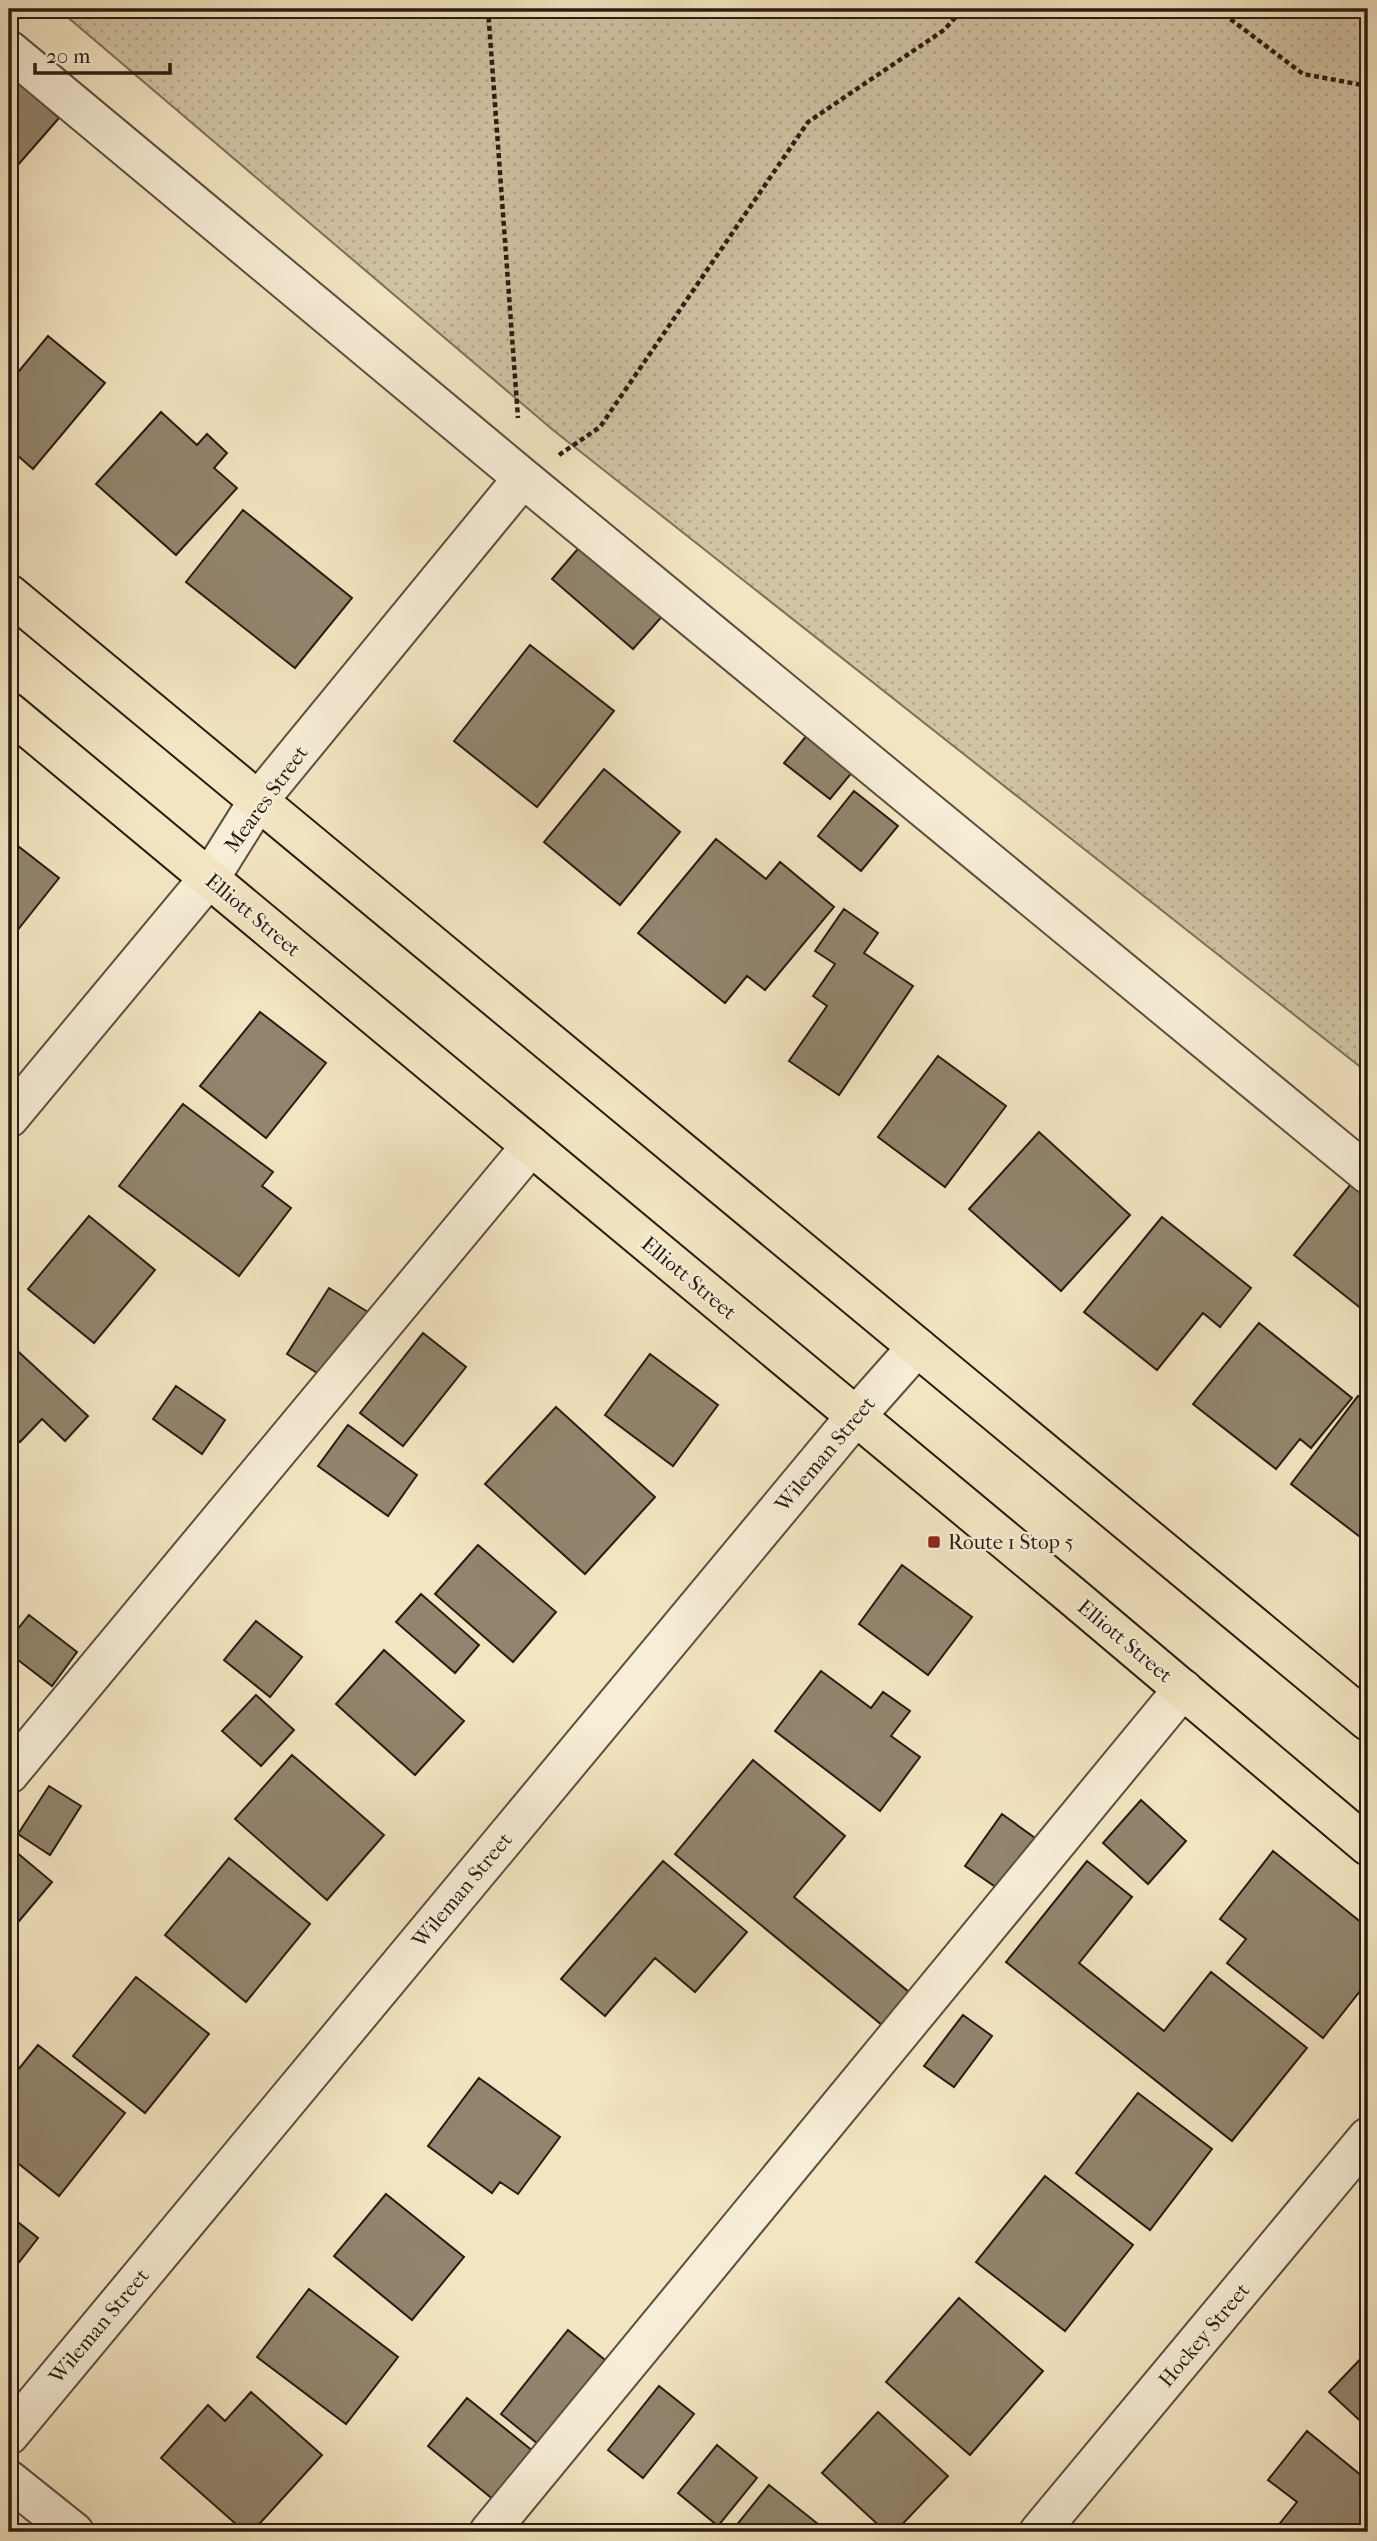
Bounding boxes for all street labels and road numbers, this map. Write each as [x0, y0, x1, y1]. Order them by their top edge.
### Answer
street label: Meares Street [219, 741, 313, 857]
street label: Elliott Street [201, 869, 306, 962]
street label: Elliott Street [637, 1232, 742, 1325]
street label: Wileman Street [770, 1392, 880, 1517]
street label: Elliott Street [1073, 1595, 1178, 1688]
street label: Wileman Street [407, 1828, 517, 1953]
street label: Wileman Street [44, 2264, 154, 2389]
street label: Hockey Street [1154, 2278, 1255, 2392]

